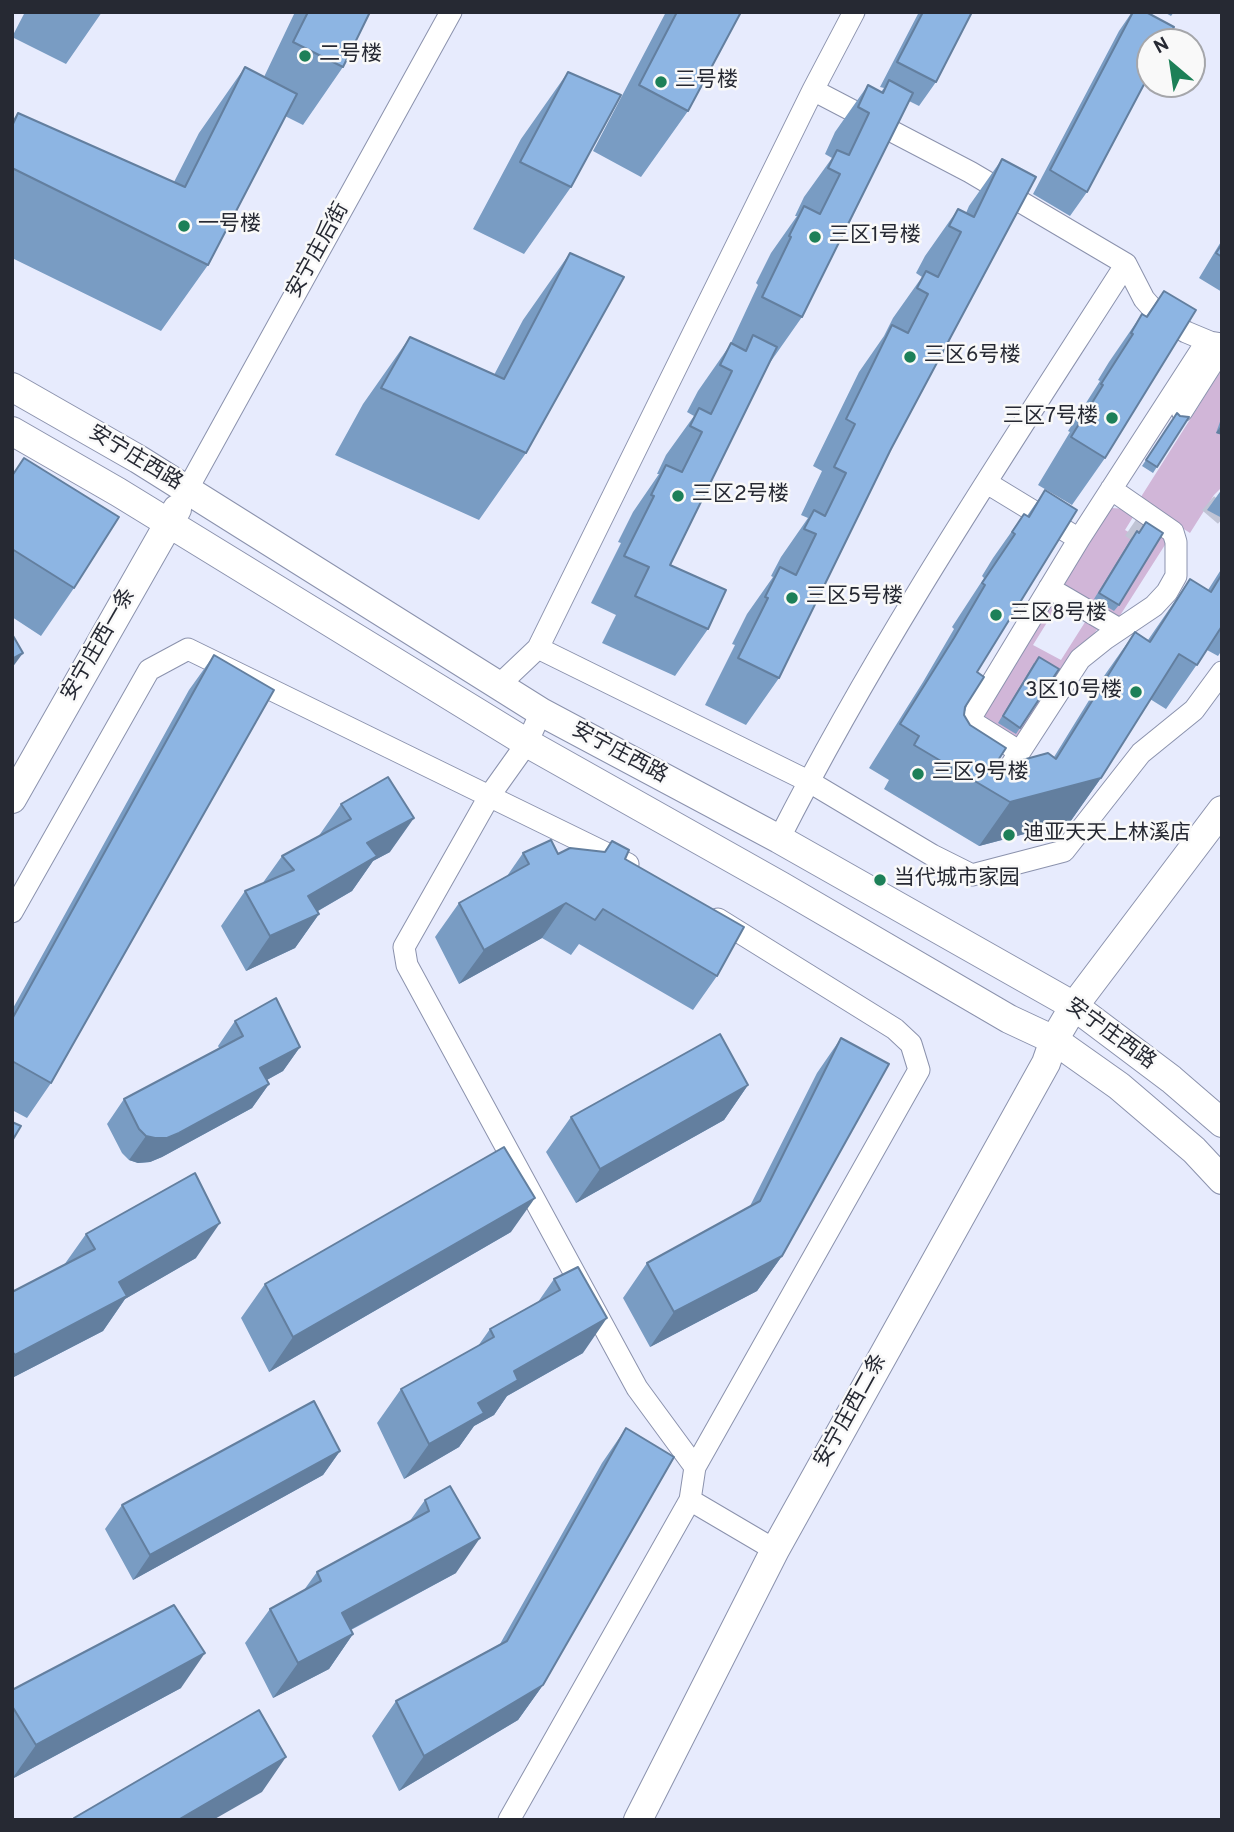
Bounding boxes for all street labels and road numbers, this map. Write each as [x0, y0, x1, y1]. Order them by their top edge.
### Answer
street label: 安宁庄后街 [283, 199, 355, 303]
street label: 安宁庄西路 [84, 421, 186, 497]
street label: 安宁庄西一条 [58, 584, 142, 706]
street label: 安宁庄西路 [567, 718, 671, 790]
street label: 安宁庄西路 [1060, 994, 1160, 1076]
street label: 安宁庄西二条 [810, 1350, 894, 1472]

